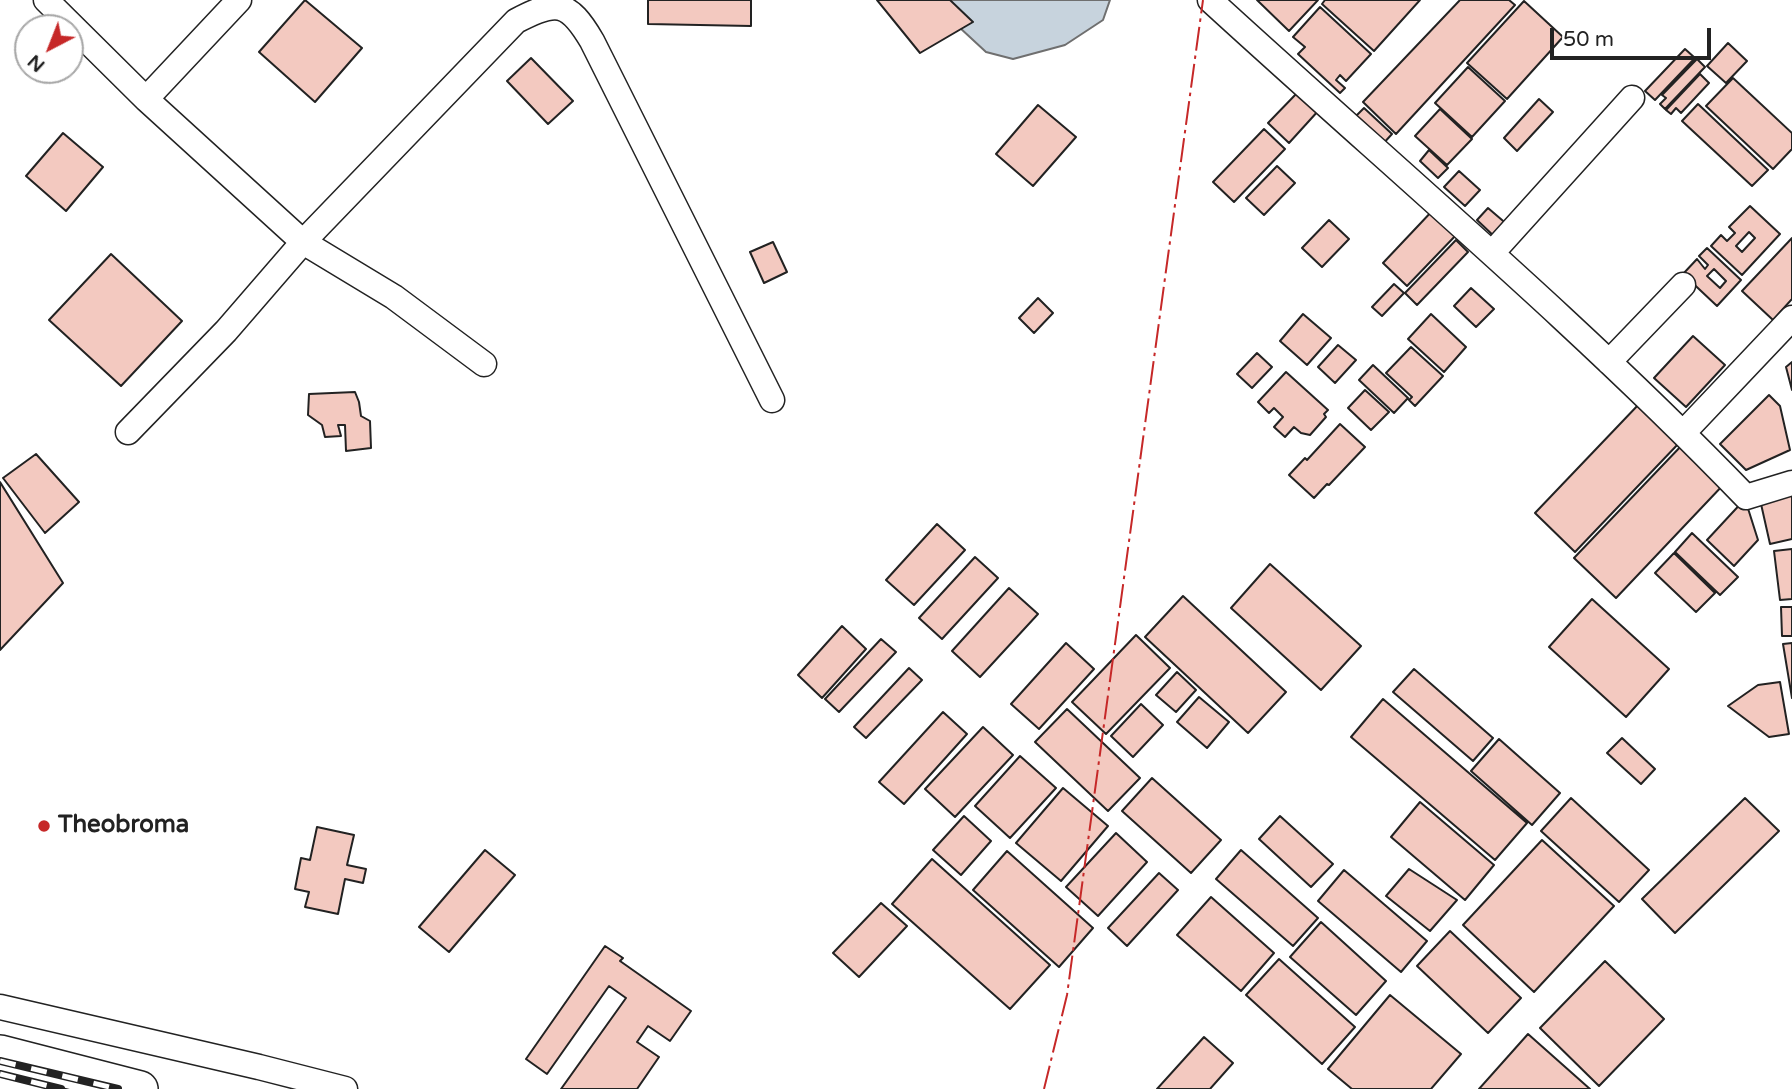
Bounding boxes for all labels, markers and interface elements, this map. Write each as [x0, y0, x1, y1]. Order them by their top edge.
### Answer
north arrow [14, 14, 84, 84]
scale bar [1554, 14, 1715, 58]
text: 50 m [1563, 27, 1614, 52]
text: N [23, 50, 49, 76]
place label: Theobroma [58, 812, 189, 840]
marker: Theobroma [36, 818, 52, 834]

